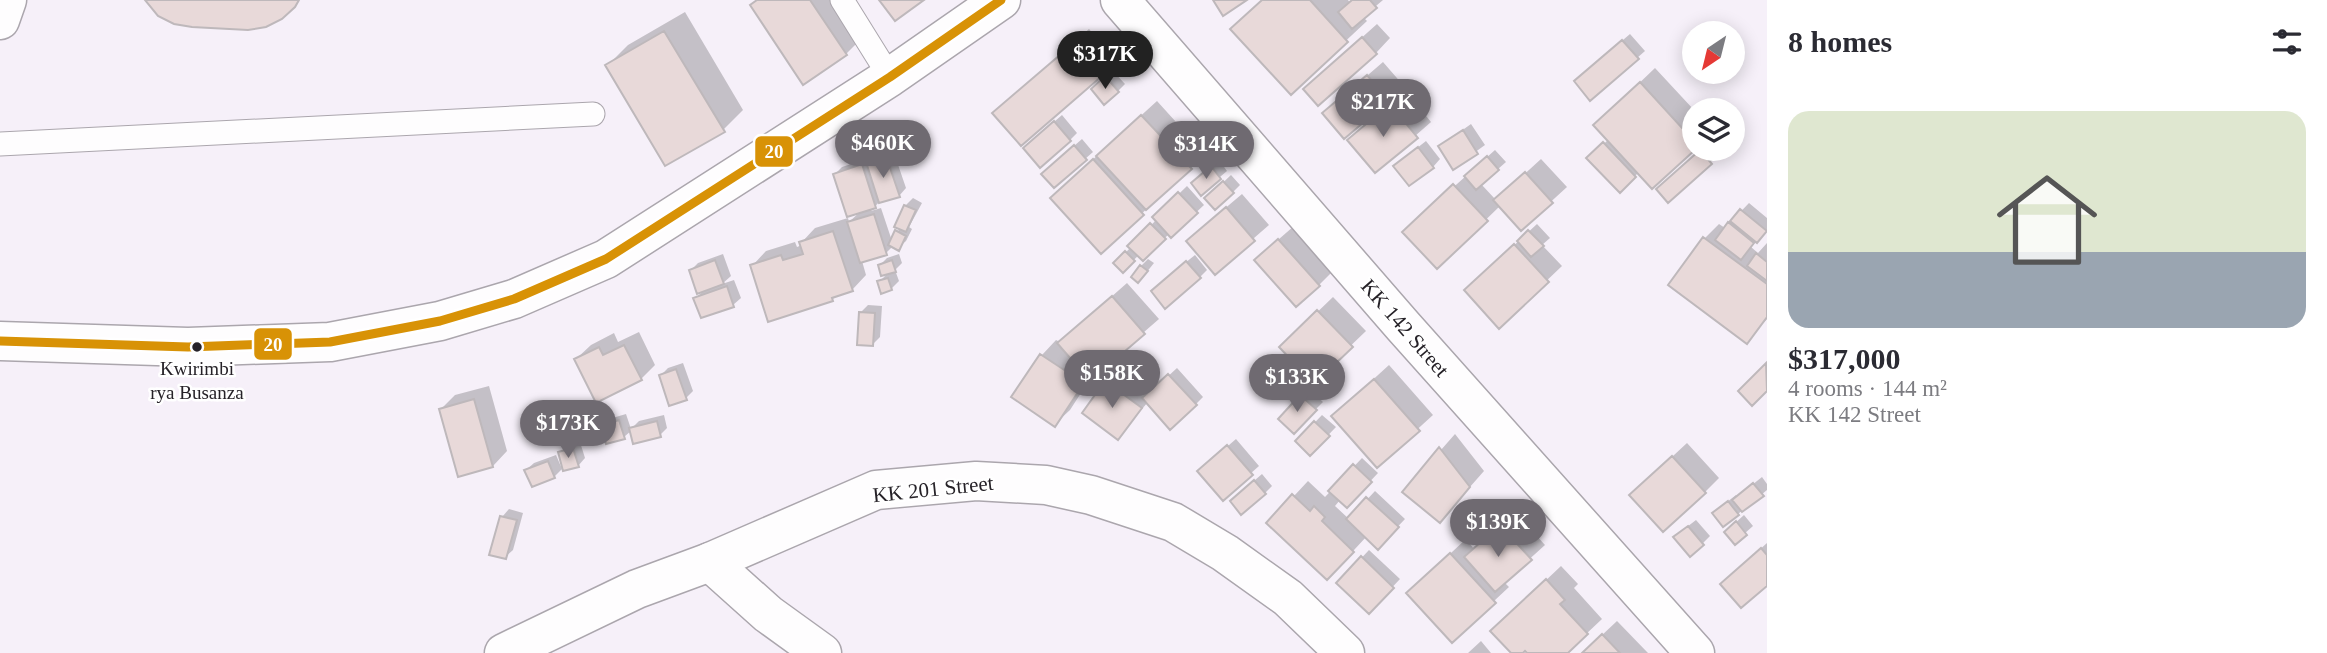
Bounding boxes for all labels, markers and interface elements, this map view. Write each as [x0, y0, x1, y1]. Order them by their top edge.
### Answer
north arrow [1682, 21, 1745, 84]
map controls [1682, 21, 1745, 161]
icon: filters [2268, 23, 2306, 61]
text: 8 homes [1788, 25, 1892, 58]
pin: $317K [1056, 32, 1154, 91]
text: $317K [1073, 41, 1137, 66]
pin: $217K [1334, 80, 1432, 139]
text: $217K [1351, 89, 1415, 114]
button: layers [1682, 98, 1745, 161]
pin: $460K [834, 120, 932, 180]
pin: $314K [1157, 122, 1255, 181]
text: $460K [851, 130, 915, 155]
text: $314K [1174, 131, 1238, 156]
line badge: 20 [754, 135, 794, 168]
text: 20 [765, 141, 784, 162]
icon: home [1984, 157, 2110, 283]
street label: KK 142 Street [1356, 274, 1454, 382]
line badge: 20 [253, 327, 293, 361]
text: 20 [264, 334, 283, 355]
marker: Kwirimbi rya Busanza [190, 340, 204, 354]
text: $317,000 [1788, 342, 1901, 375]
pin: $158K [1063, 350, 1161, 410]
pin: $133K [1248, 354, 1346, 414]
place label: Kwirimbi rya Busanza [150, 358, 244, 403]
text: $158K [1080, 360, 1144, 385]
text: $133K [1265, 364, 1329, 389]
text: 4 rooms · 144 m² [1788, 376, 1947, 401]
pin: $173K [519, 400, 617, 460]
text: KK 142 Street [1788, 402, 1921, 427]
text: $173K [536, 410, 600, 435]
street label: KK 201 Street [871, 471, 995, 507]
pin: $139K [1449, 500, 1547, 559]
text: $139K [1466, 509, 1530, 534]

